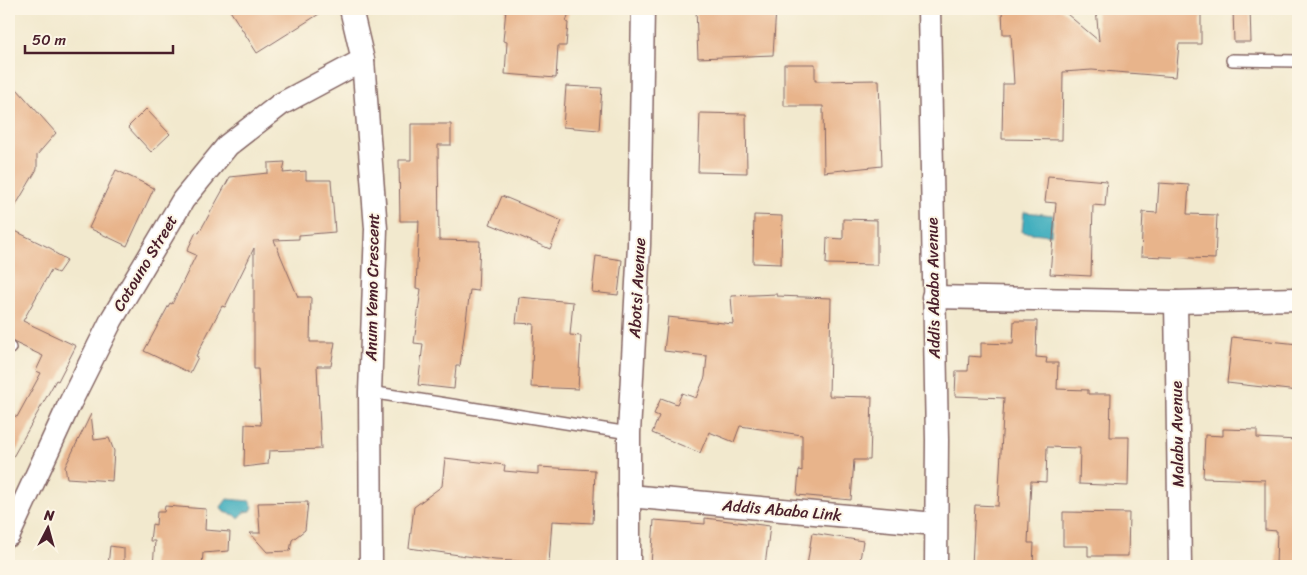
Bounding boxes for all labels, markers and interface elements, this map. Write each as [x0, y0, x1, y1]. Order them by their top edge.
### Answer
scale bar [25, 22, 172, 54]
text: 50 m [32, 27, 67, 53]
street label: Cotouno Street [105, 209, 185, 317]
street label: Anum Yemo Crescent [356, 213, 388, 362]
street label: Addis Ababa Avenue [917, 217, 949, 360]
street label: Abotsi Avenue [620, 237, 654, 340]
street label: Malabu Avenue [1162, 380, 1192, 487]
street label: Addis Ababa Link [720, 490, 843, 530]
north arrow [22, 502, 72, 552]
text: N [42, 503, 56, 529]

